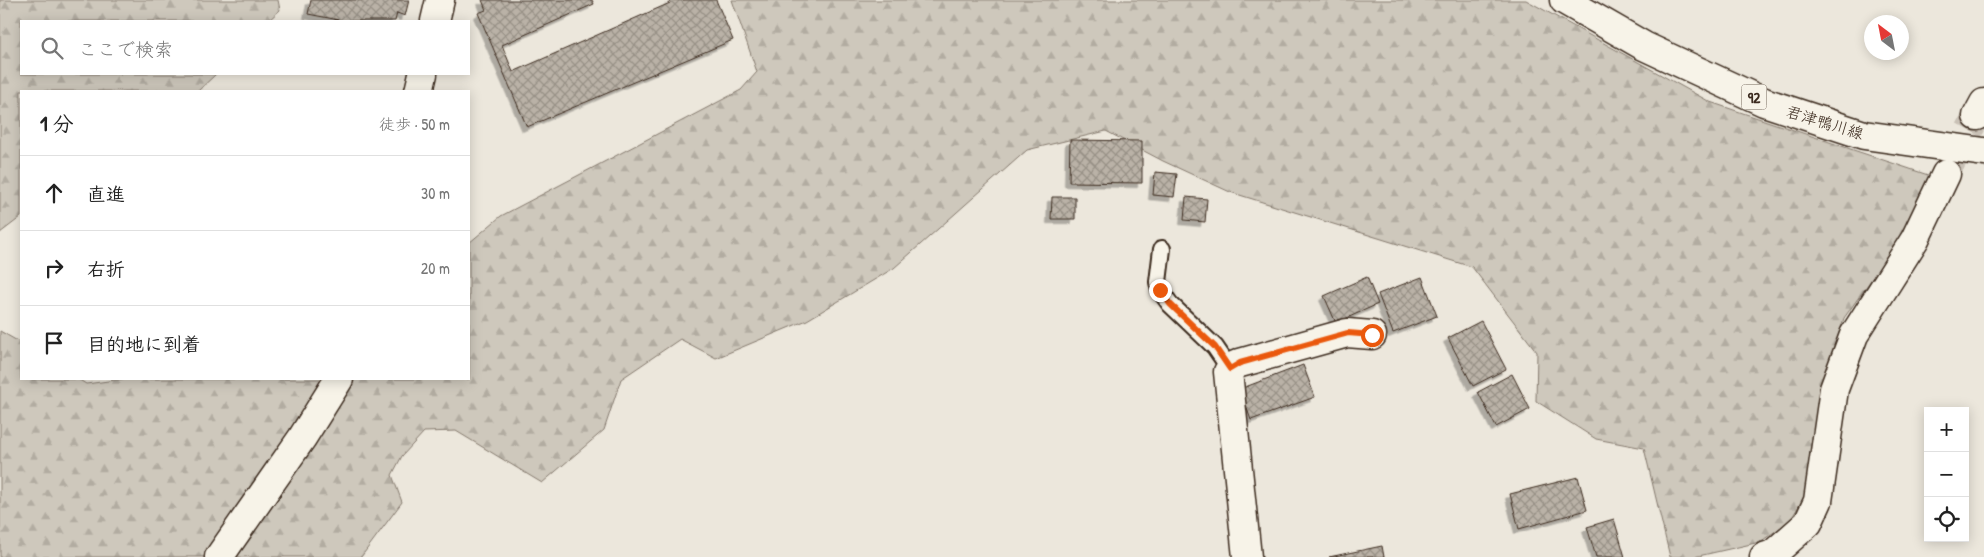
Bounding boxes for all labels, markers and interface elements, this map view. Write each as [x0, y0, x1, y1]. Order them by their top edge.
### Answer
north arrow [1864, 15, 1909, 60]
search box [20, 20, 470, 75]
icon: search [38, 34, 66, 62]
text: ここで検索 [78, 36, 173, 62]
road number: 92 [1742, 84, 1766, 110]
street label: 君津鴨川線 [1784, 100, 1866, 144]
text: 1 分 [40, 109, 73, 138]
text: 徒歩 · 50 m [379, 113, 450, 135]
icon: ahead [40, 179, 68, 207]
text: 直進 [87, 181, 125, 207]
text: 30 m [421, 182, 450, 204]
icon: right [40, 254, 68, 282]
text: 右折 [87, 256, 125, 282]
text: 20 m [421, 257, 450, 279]
route end [1149, 279, 1172, 302]
route start [1361, 324, 1384, 347]
icon: arrive [40, 329, 68, 357]
text: 目的地に到着 [87, 331, 201, 357]
map controls [1924, 407, 1969, 542]
button: + [1924, 407, 1969, 452]
button: − [1924, 452, 1969, 497]
button: locate [1924, 497, 1969, 542]

